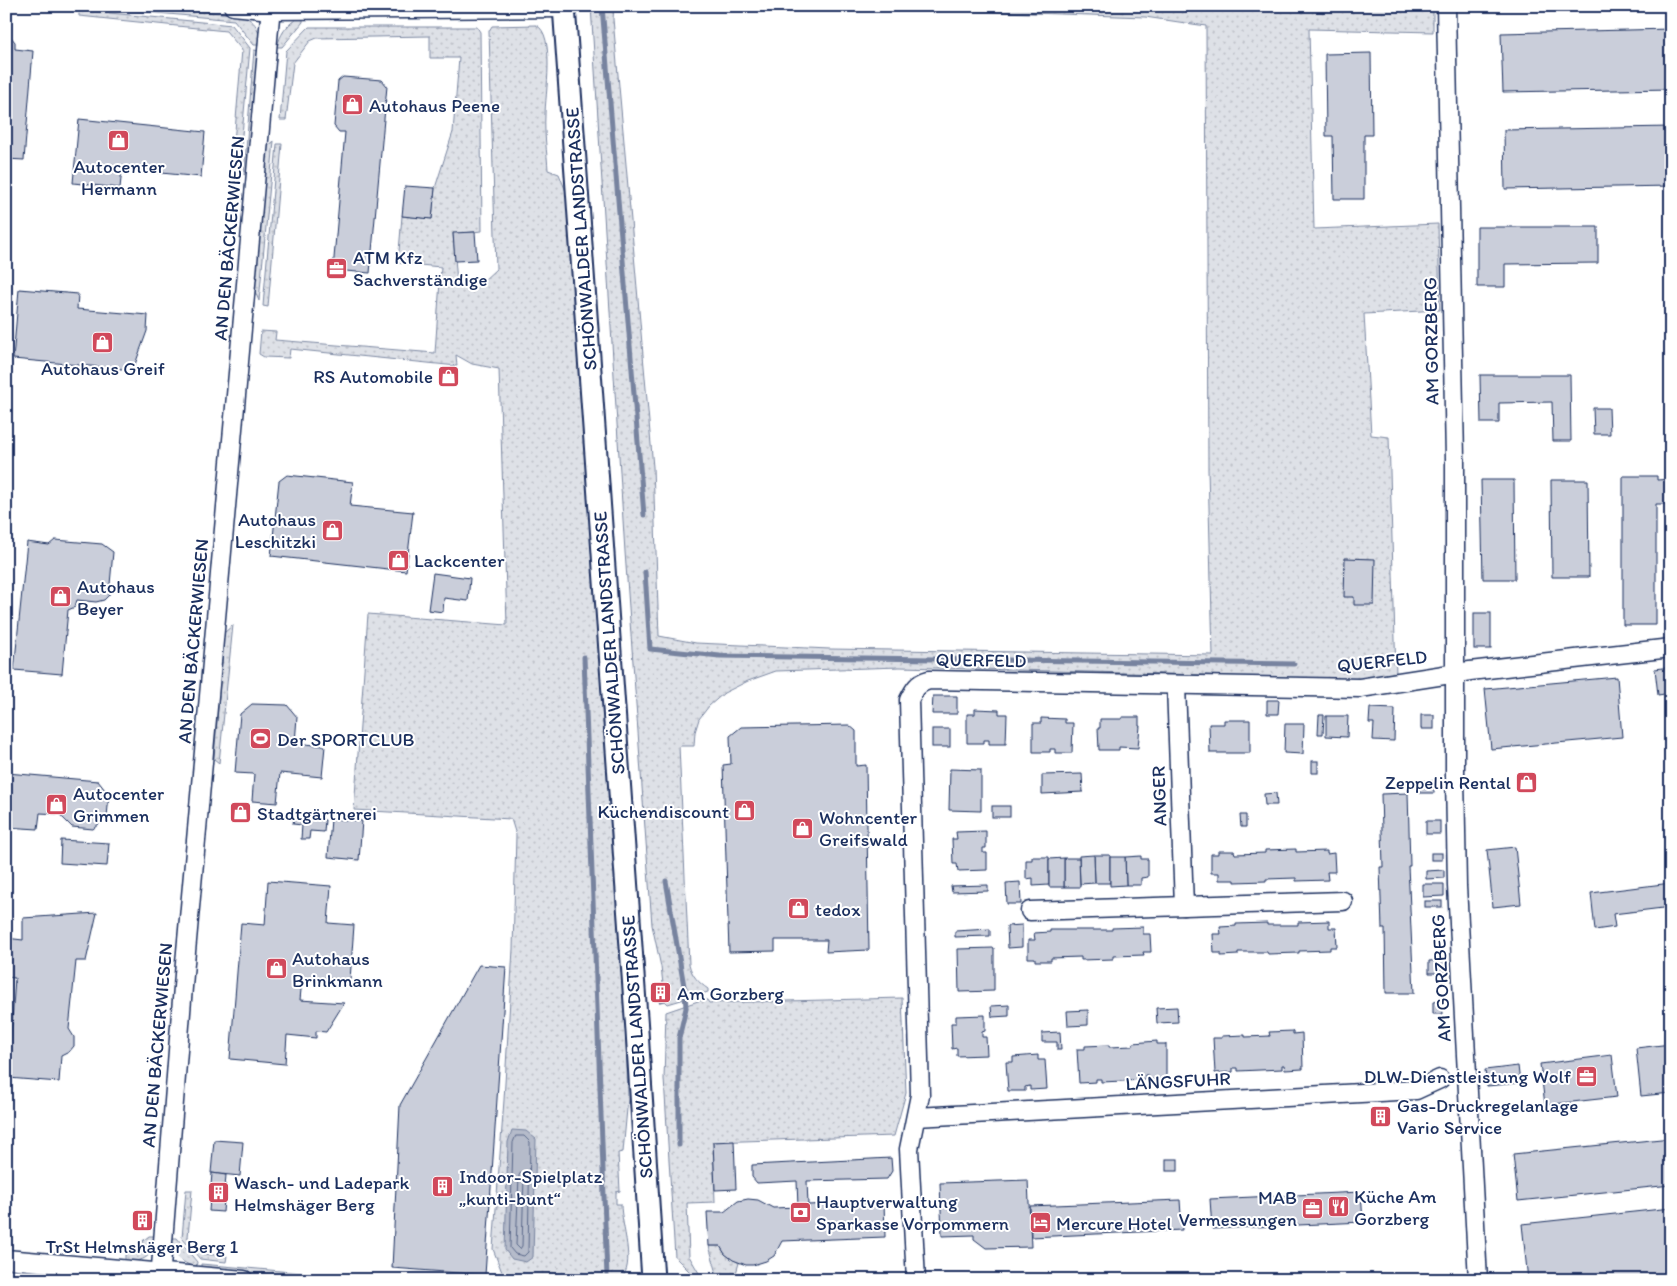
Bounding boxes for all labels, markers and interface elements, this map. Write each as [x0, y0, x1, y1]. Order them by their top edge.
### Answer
shop icon: Autohaus Peene [341, 93, 365, 117]
place label: Autohaus Peene [369, 94, 500, 117]
street label: SCHÖNWALDER LANDSTRASSE [560, 106, 602, 371]
shop icon: Autocenter Hermann [107, 128, 131, 152]
street label: AN DEN BÄCKERWIESEN [209, 135, 249, 341]
place label: Autocenter Hermann [73, 155, 165, 200]
place label: ATM Kfz Sachverständige [353, 246, 488, 291]
office icon: ATM Kfz Sachverständige [325, 256, 349, 280]
street label: AM GORZBERG [1418, 277, 1444, 405]
shop icon: Autohaus Greif [91, 330, 115, 354]
place label: Autohaus Greif [41, 357, 165, 380]
shop icon: RS Automobile [437, 364, 461, 388]
place label: RS Automobile [313, 365, 433, 388]
place label: Autohaus Leschitzki [235, 508, 316, 553]
street label: SCHÖNWALDER LANDSTRASSE [588, 510, 630, 775]
shop icon: Autohaus Leschitzki [320, 518, 344, 542]
street label: AN DEN BÄCKERWIESEN [173, 538, 213, 744]
shop icon: Lackcenter [386, 548, 410, 572]
place label: Lackcenter [414, 549, 505, 572]
place label: Autohaus Beyer [77, 575, 155, 620]
shop icon: Autohaus Beyer [49, 585, 73, 609]
street label: QUERFELD [1336, 645, 1428, 677]
street label: QUERFELD [936, 648, 1026, 672]
sports icon: Der SPORTCLUB [249, 727, 273, 751]
place label: Der SPORTCLUB [277, 728, 415, 751]
street label: ANGER [1146, 765, 1172, 827]
shop icon: Zeppelin Rental [1515, 770, 1539, 794]
place label: Zeppelin Rental [1385, 771, 1512, 794]
place label: Autocenter Grimmen [73, 782, 165, 827]
shop icon: Autocenter Grimmen [45, 792, 69, 816]
shop icon: Küchendiscount [733, 799, 757, 823]
place label: Küchendiscount [597, 800, 729, 823]
shop icon: Stadtgärtnerei [229, 801, 253, 825]
place label: Stadtgärtnerei [257, 802, 377, 825]
place label: Wohncenter Greifswald [819, 806, 918, 851]
shop icon: Wohncenter Greifswald [791, 816, 815, 840]
shop icon: tedox [787, 897, 811, 921]
place label: tedox [815, 898, 861, 921]
street label: AM GORZBERG [1426, 913, 1456, 1043]
street label: SCHÖNWALDER LANDSTRASSE [616, 914, 658, 1179]
street label: AN DEN BÄCKERWIESEN [137, 942, 177, 1148]
place label: Autohaus Brinkmann [292, 947, 383, 992]
shop icon: Autohaus Brinkmann [264, 957, 288, 981]
building icon: Am Gorzberg [649, 981, 673, 1005]
place label: Am Gorzberg [677, 982, 784, 1005]
office icon: DLW-Dienstleistung Wolf [1575, 1064, 1599, 1088]
place label: DLW-Dienstleistung Wolf [1364, 1065, 1572, 1088]
street label: LÄNGSFUHR [1125, 1067, 1231, 1095]
place label: Gas-Druckregelanlage Vario Service [1397, 1094, 1578, 1139]
building icon: Gas-Druckregelanlage Vario Service [1369, 1104, 1393, 1128]
place label: Indoor-Spielplatz „kunti-bunt“ [459, 1165, 602, 1210]
place label: Wasch- und Ladepark Helmshäger Berg [234, 1171, 410, 1216]
building icon: Indoor-Spielplatz „kunti-bunt“ [431, 1175, 455, 1199]
building icon: Wasch- und Ladepark Helmshäger Berg [206, 1181, 230, 1205]
place label: Küche Am Gorzberg [1354, 1185, 1437, 1230]
place label: MAB Vermessungen [1178, 1186, 1297, 1231]
place label: Hauptverwaltung Sparkasse Vorpommern [816, 1190, 1009, 1235]
restaurant icon: Küche Am Gorzberg [1326, 1195, 1350, 1219]
office icon: MAB Vermessungen [1301, 1196, 1325, 1220]
bank icon: Hauptverwaltung Sparkasse Vorpommern [788, 1200, 812, 1224]
building icon: TrSt Helmshäger Berg 1 [130, 1208, 154, 1232]
hotel icon: Mercure Hotel [1028, 1211, 1052, 1235]
place label: Mercure Hotel [1056, 1212, 1172, 1235]
place label: TrSt Helmshäger Berg 1 [46, 1235, 239, 1258]

